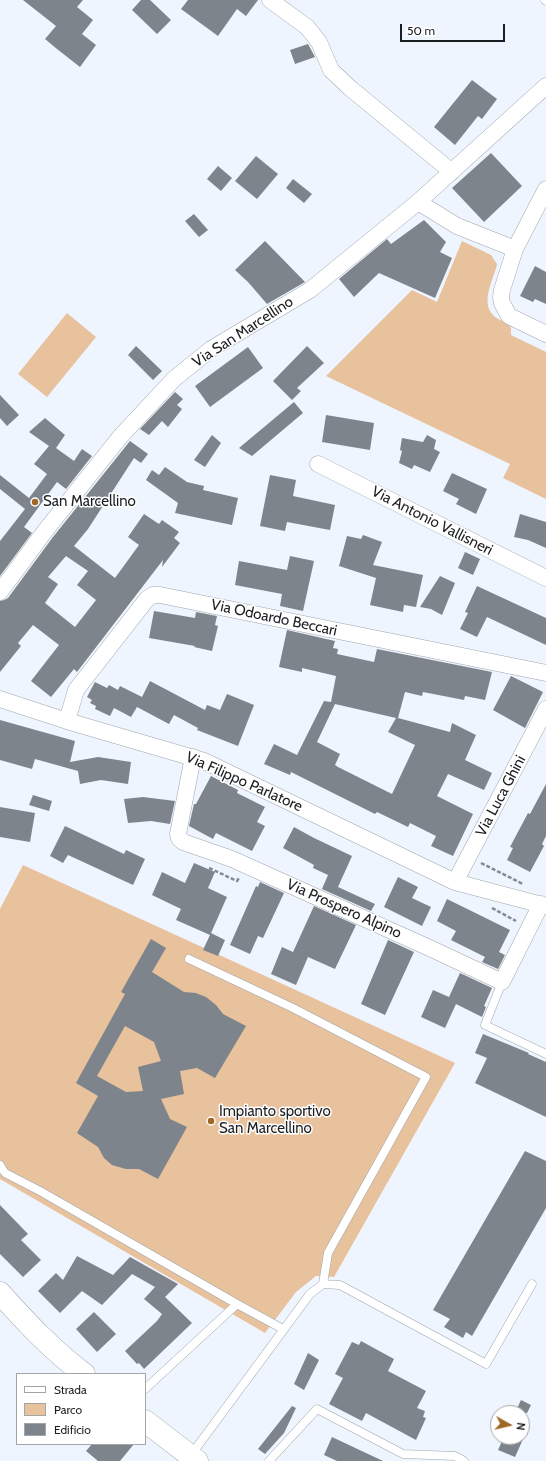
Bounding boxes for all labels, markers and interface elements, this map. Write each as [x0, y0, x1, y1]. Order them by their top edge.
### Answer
scale bar [402, 16, 507, 42]
text: 50 m [407, 23, 435, 38]
street label: Via San Marcellino [189, 293, 297, 371]
street label: Via Antonio Vallisneri [368, 483, 496, 559]
place label: San Marcellino [43, 493, 136, 511]
marker: San Marcellino [30, 497, 40, 507]
street label: Via Odoardo Beccari [209, 596, 339, 640]
street label: Via Filippo Parlatore [183, 748, 305, 816]
street label: Via Luca Ghini [472, 752, 530, 840]
street label: Via Prospero Alpino [284, 876, 404, 942]
place label: Impianto sportivo San Marcellino [219, 1103, 331, 1138]
marker: Impianto sportivo San Marcellino [206, 1116, 216, 1126]
legend [16, 1373, 146, 1445]
text: Strada [54, 1382, 87, 1397]
text: Parco [54, 1402, 82, 1417]
north arrow [490, 1405, 530, 1445]
text: Edificio [54, 1422, 91, 1437]
text: N [513, 1422, 528, 1431]

